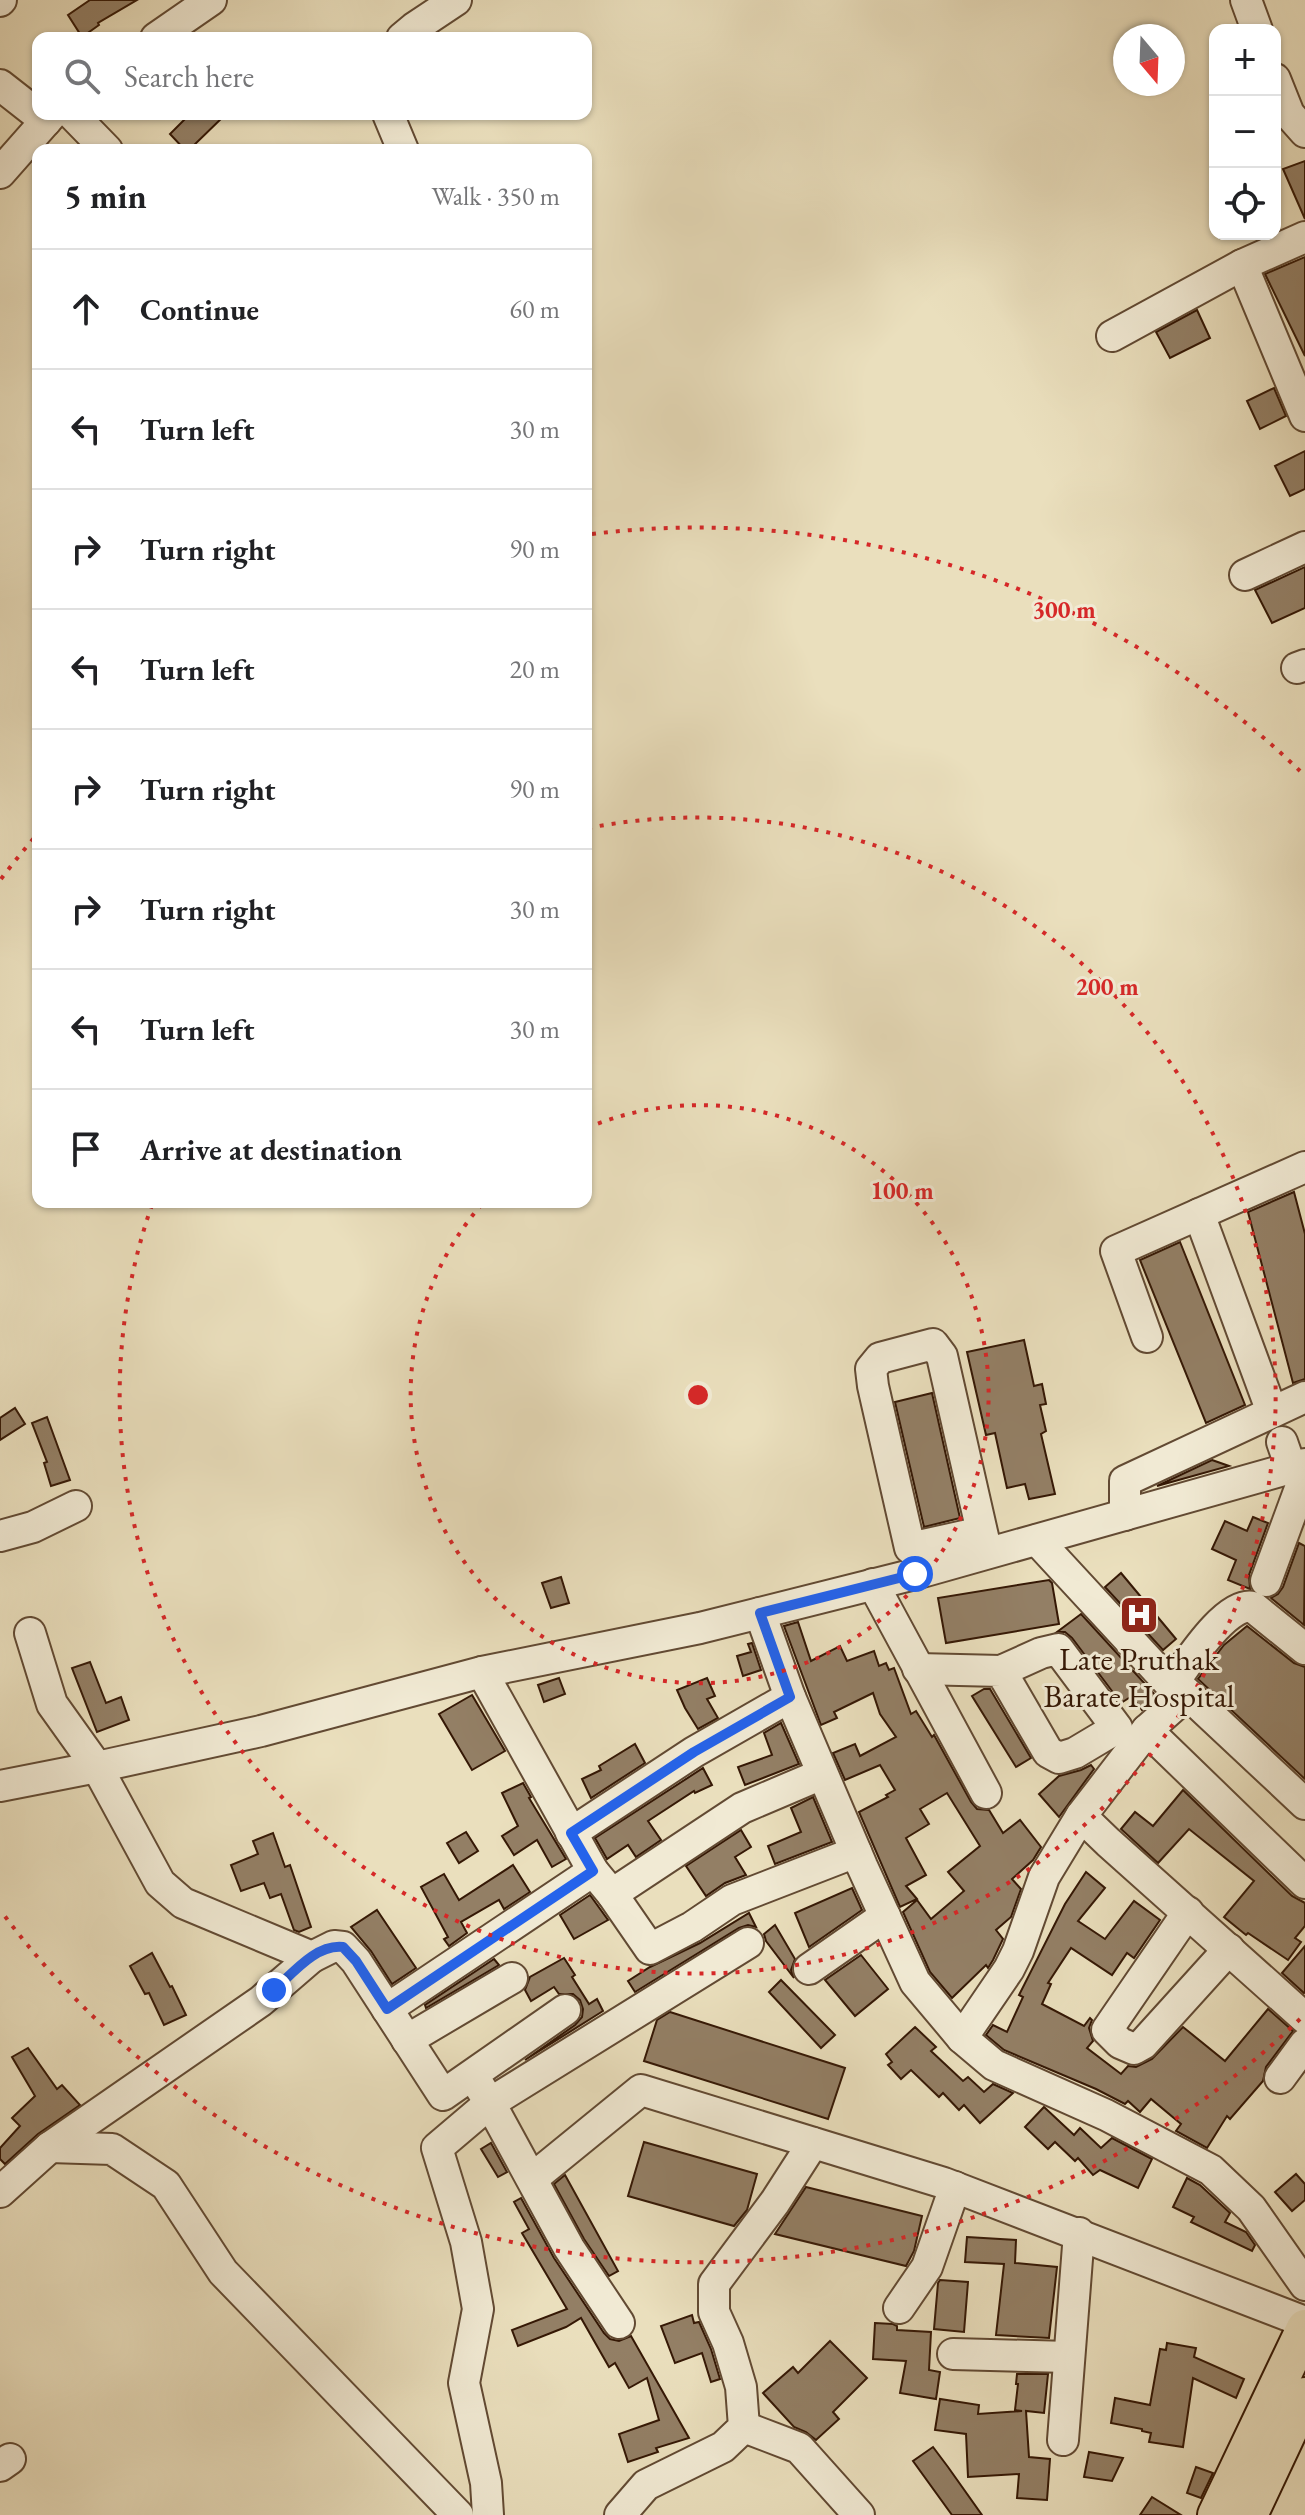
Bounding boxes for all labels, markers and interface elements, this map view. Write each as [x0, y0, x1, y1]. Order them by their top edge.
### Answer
north arrow [1113, 24, 1185, 96]
map controls [1209, 24, 1281, 240]
button: + [1209, 24, 1281, 96]
search box [32, 32, 592, 120]
icon: search [60, 54, 104, 98]
text: Search here [124, 57, 254, 96]
button: − [1209, 96, 1281, 168]
button: locate [1209, 168, 1281, 240]
text: 5 min [64, 174, 147, 218]
text: Walk · 350 m [432, 179, 560, 213]
icon: ahead [64, 287, 108, 331]
text: Continue [140, 290, 259, 329]
text: 60 m [510, 292, 560, 326]
icon: left [64, 407, 108, 451]
text: Turn left [140, 410, 254, 449]
text: 30 m [510, 412, 560, 446]
icon: right [64, 527, 108, 571]
text: Turn right [140, 530, 276, 569]
text: 90 m [510, 532, 560, 566]
text: 300 m [1032, 594, 1096, 625]
icon: left [64, 647, 108, 691]
text: Turn left [140, 650, 254, 689]
text: 20 m [510, 652, 560, 686]
icon: right [64, 767, 108, 811]
text: Turn right [140, 770, 276, 809]
text: 90 m [510, 772, 560, 806]
icon: right [64, 887, 108, 931]
text: Turn right [140, 890, 276, 929]
text: 30 m [510, 892, 560, 926]
text: 200 m [1075, 971, 1139, 1002]
icon: left [64, 1007, 108, 1051]
text: Turn left [140, 1010, 254, 1049]
text: 30 m [510, 1012, 560, 1046]
icon: arrive [64, 1127, 108, 1171]
text: Arrive at destination [140, 1130, 402, 1169]
text: 100 m [870, 1175, 934, 1206]
centre of rings [684, 1381, 712, 1409]
route start [897, 1556, 933, 1592]
hospital icon: Late Pruthak Barate Hospital [1118, 1594, 1160, 1636]
place label: Late Pruthak Barate Hospital [1044, 1638, 1235, 1717]
route end [256, 1972, 292, 2008]

